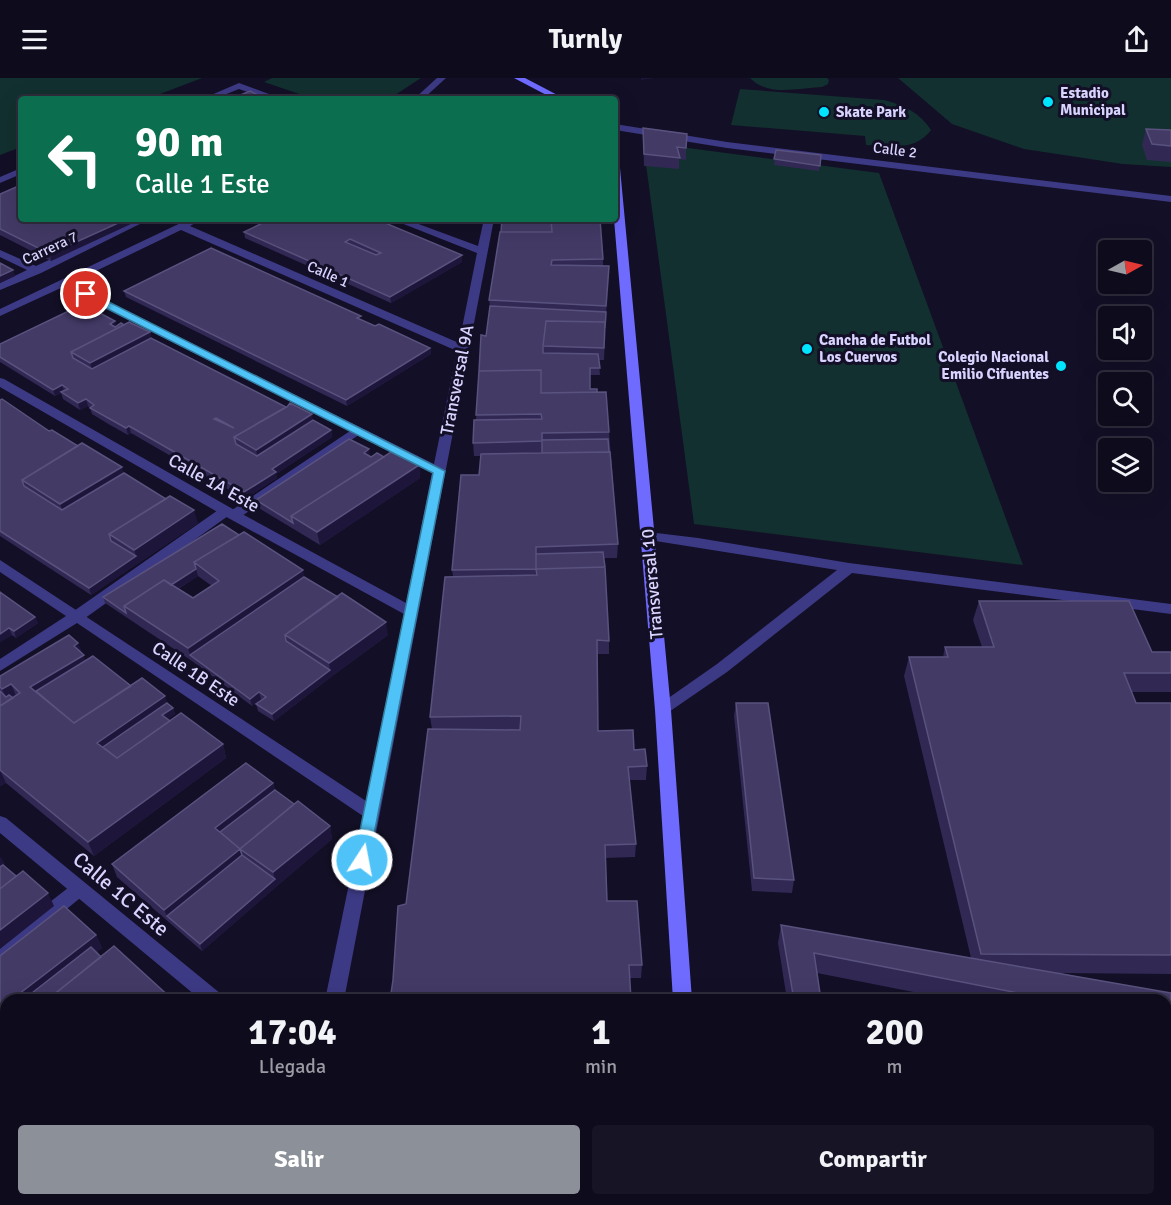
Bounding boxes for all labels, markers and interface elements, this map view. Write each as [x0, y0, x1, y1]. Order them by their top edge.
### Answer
icon: menu [18, 23, 51, 56]
text: Turnly [549, 23, 622, 56]
icon: share [1120, 23, 1153, 56]
place label: Estadio Municipal [1060, 84, 1126, 119]
marker: Estadio Municipal [1041, 95, 1055, 109]
place label: Skate Park [836, 103, 906, 121]
marker: Skate Park [817, 105, 831, 119]
text: 90 m [135, 117, 224, 168]
icon: left [36, 120, 114, 198]
street label: Calle 2 [872, 138, 918, 162]
text: Calle 1 Este [135, 168, 270, 201]
street label: Carrera 7 [19, 227, 81, 269]
north arrow [1098, 240, 1152, 294]
map controls [1098, 240, 1152, 492]
street label: Calle 1 [304, 257, 352, 291]
pin [60, 268, 111, 319]
icon: arrive [69, 277, 102, 310]
button: sound [1098, 306, 1152, 360]
street label: Transversal 9A [436, 323, 478, 437]
place label: Cancha de Futbol Los Cuervos [819, 331, 931, 366]
marker: Cancha de Futbol Los Cuervos [800, 342, 814, 356]
place label: Colegio Nacional Emilio Cifuentes [938, 348, 1049, 383]
marker: Colegio Nacional Emilio Cifuentes [1054, 359, 1068, 373]
button: search [1098, 372, 1152, 426]
button: layers [1098, 438, 1152, 492]
street label: Calle 1A Este [165, 449, 263, 517]
street label: Transversal 10 [636, 528, 668, 640]
street label: Calle 1B Este [148, 637, 244, 711]
position arrow [330, 828, 394, 892]
street label: Calle 1C Este [68, 846, 174, 942]
text: 17:04 [248, 1010, 337, 1055]
text: 1 [591, 1010, 611, 1055]
text: 200 [865, 1010, 924, 1055]
text: Llegada [259, 1054, 326, 1079]
text: min [585, 1054, 617, 1079]
text: m [887, 1054, 903, 1079]
button: Salir [18, 1125, 580, 1194]
button: Compartir [592, 1125, 1154, 1194]

